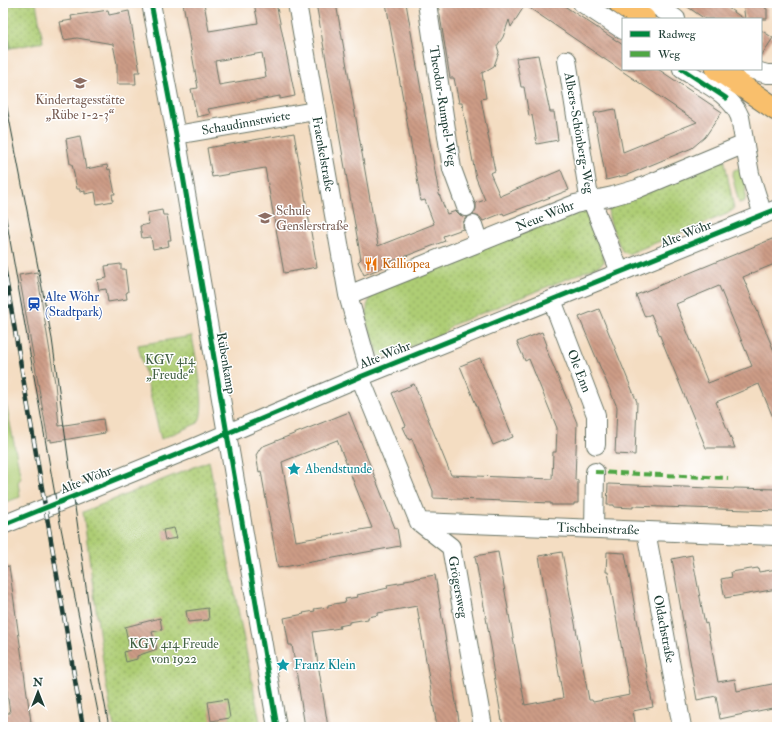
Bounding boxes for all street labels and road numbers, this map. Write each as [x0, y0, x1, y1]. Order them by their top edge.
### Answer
street label: Theodor-Rumpel-Weg [425, 45, 461, 168]
street label: Albers-Schönberg-Weg [560, 70, 598, 195]
street label: Schaudinnstwiete [200, 107, 292, 139]
street label: Fraenkelstraße [308, 115, 338, 193]
street label: Neue Wöhr [513, 197, 577, 235]
street label: Alte Wöhr [657, 216, 714, 252]
street label: Rübenkamp [212, 331, 239, 396]
street label: Alte Wöhr [356, 337, 413, 373]
street label: Ole Enn [564, 347, 595, 395]
street label: Alte Wöhr [57, 462, 114, 498]
street label: Tischbeinstraße [556, 520, 640, 538]
street label: Grögersweg [445, 555, 471, 620]
street label: Oldachstraße [650, 594, 679, 665]

